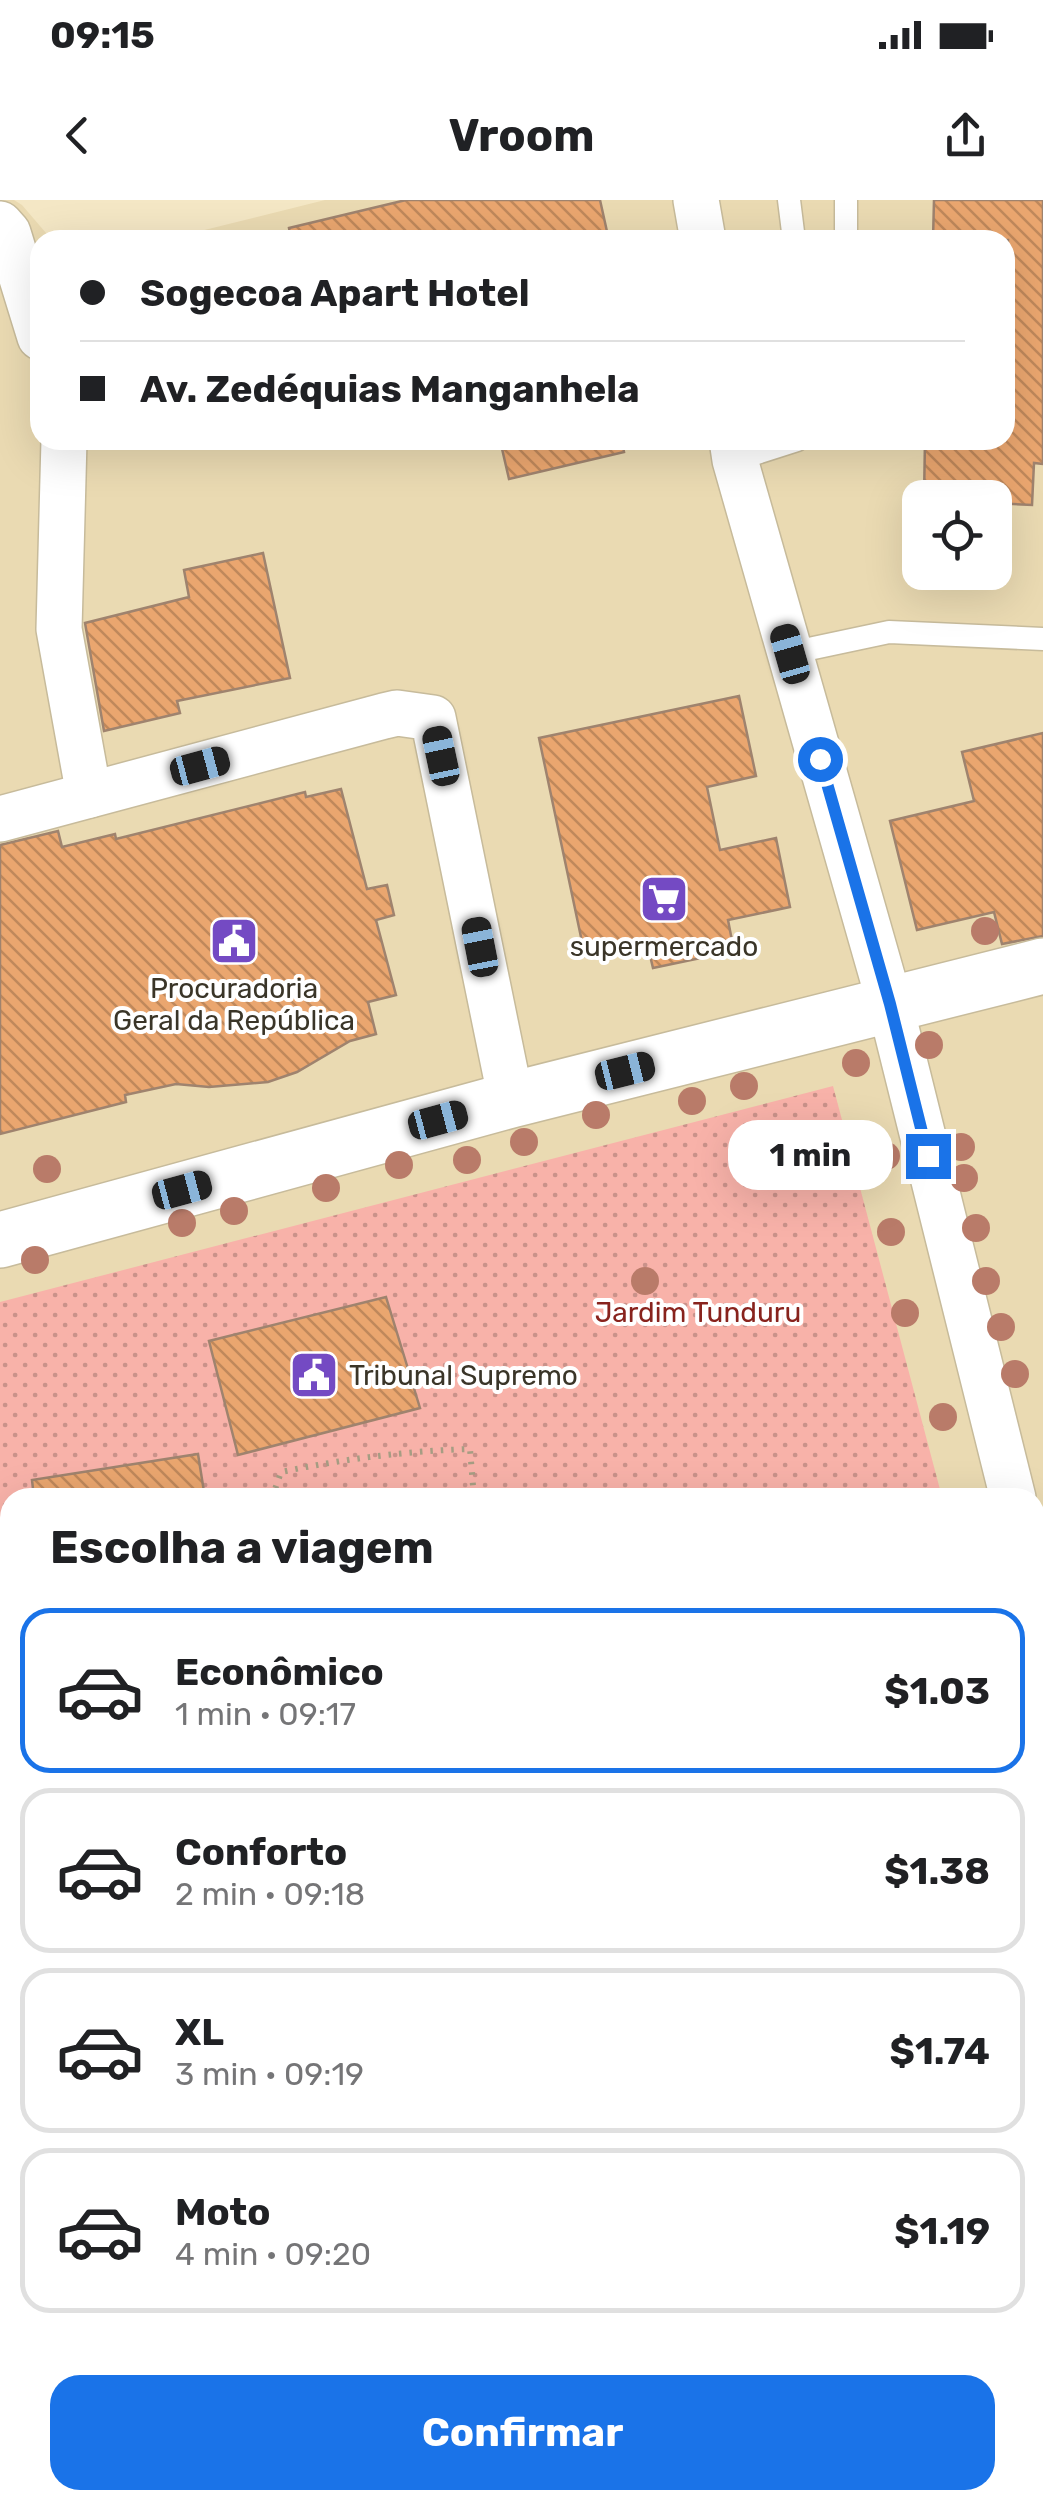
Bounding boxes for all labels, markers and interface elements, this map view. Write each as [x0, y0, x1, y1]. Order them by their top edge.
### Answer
text: 09:15 [50, 12, 155, 58]
icon: back [50, 108, 105, 163]
icon: share [938, 108, 993, 163]
text: Vroom [448, 109, 595, 162]
text: Sogecoa Apart Hotel [140, 270, 530, 316]
text: Av. Zedéquias Manganhela [140, 366, 640, 412]
map controls [902, 480, 1012, 590]
button: locate [902, 480, 1012, 590]
car [767, 621, 813, 687]
car [420, 724, 462, 788]
route start [798, 737, 843, 782]
car [167, 744, 233, 788]
supermarket icon: supermercado [638, 873, 690, 925]
public building icon: Procuradoria Geral da República [208, 915, 260, 967]
car [460, 915, 500, 979]
place label: supermercado [570, 930, 758, 963]
place label: Procuradoria Geral da República [113, 972, 355, 1037]
car [592, 1049, 658, 1093]
car [405, 1098, 471, 1142]
callout: 1 min [728, 1121, 893, 1191]
route end [906, 1134, 951, 1179]
text: 1 min [770, 1136, 851, 1174]
car [149, 1168, 215, 1212]
park label: Jardim Tunduru [595, 1296, 801, 1329]
public building icon: Tribunal Supremo [288, 1349, 340, 1401]
place label: Tribunal Supremo [349, 1359, 578, 1392]
text: Escolha a viagem [50, 1521, 434, 1574]
icon: car [55, 1646, 145, 1736]
text: Econômico [175, 1649, 384, 1695]
text: $1.03 [884, 1668, 990, 1714]
text: 1 min · 09:17 [175, 1695, 356, 1733]
icon: car [55, 1826, 145, 1916]
text: Conforto [175, 1829, 347, 1875]
text: $1.38 [884, 1848, 990, 1894]
text: 2 min · 09:18 [175, 1875, 365, 1913]
icon: car [55, 2006, 145, 2096]
text: XL [175, 2009, 224, 2055]
text: $1.74 [890, 2028, 990, 2074]
text: 3 min · 09:19 [175, 2055, 364, 2093]
icon: car [55, 2186, 145, 2276]
text: Moto [175, 2189, 271, 2235]
text: $1.19 [894, 2208, 990, 2254]
text: 4 min · 09:20 [175, 2235, 371, 2273]
button: Confirmar [50, 2375, 995, 2490]

